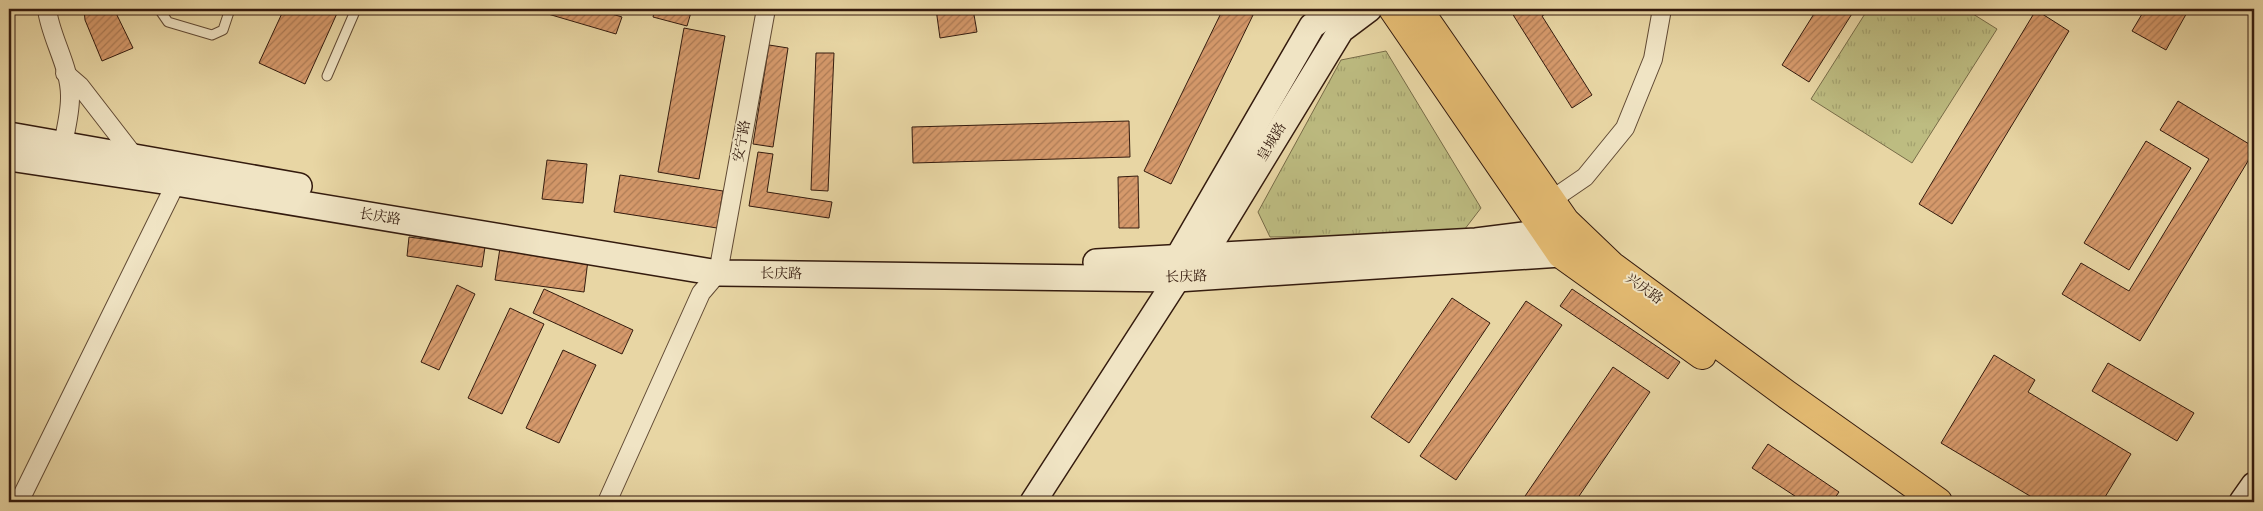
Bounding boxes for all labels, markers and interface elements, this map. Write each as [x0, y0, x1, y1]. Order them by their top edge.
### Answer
street label: 安宁路 [730, 119, 753, 163]
street label: 皇城路 [1254, 120, 1289, 164]
street label: 长庆路 [358, 206, 402, 227]
street label: 长庆路 [760, 266, 802, 281]
street label: 长庆路 [1165, 268, 1207, 285]
street label: 兴庆路 [1623, 270, 1666, 307]

